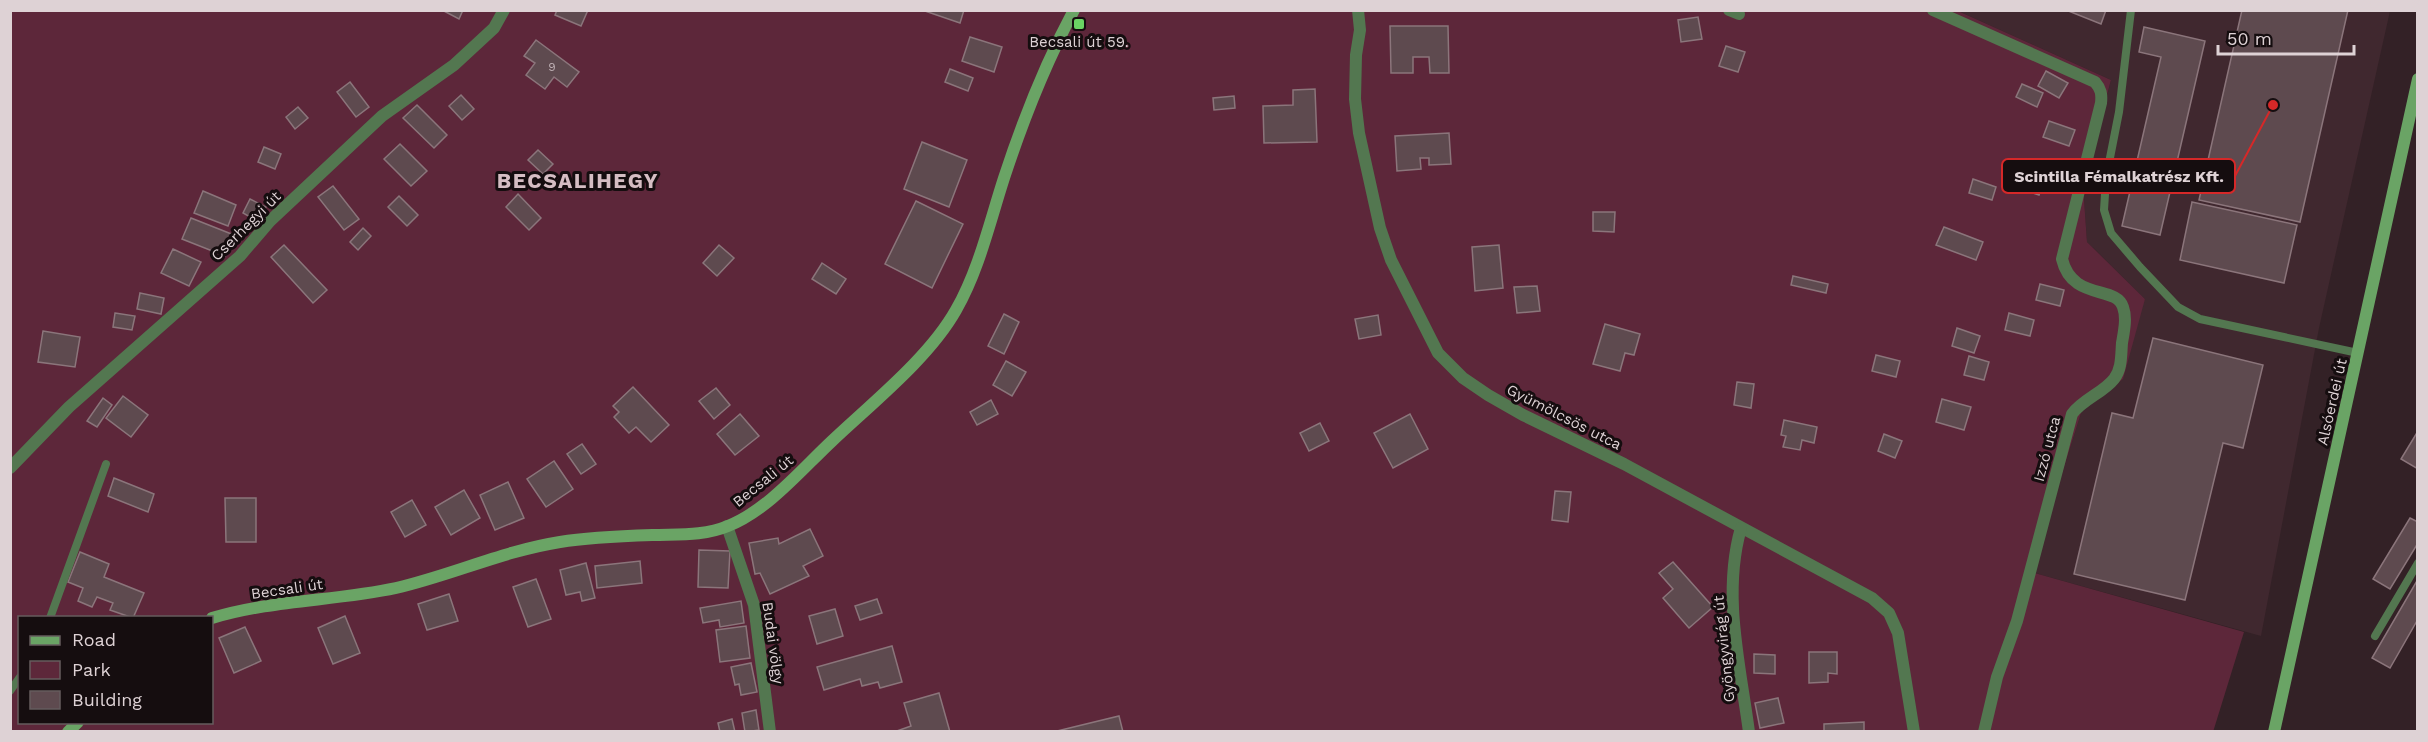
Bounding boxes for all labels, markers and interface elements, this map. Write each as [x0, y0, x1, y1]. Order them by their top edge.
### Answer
marker: Becsali út 59. [1072, 17, 1086, 31]
scale bar [2218, 18, 2354, 56]
text: 50 m [2227, 28, 2272, 49]
place label: Becsali út 59. [1029, 33, 1129, 51]
house number: 9 [548, 60, 556, 74]
callout: Scintilla Fémalkatrész Kft. [2002, 159, 2235, 193]
text: Scintilla Fémalkatrész Kft. [2014, 167, 2224, 186]
district label: BECSALIHEGY [497, 168, 659, 193]
street label: Cserhegyi út [207, 187, 285, 265]
street label: Alsóerdei út [2313, 356, 2351, 447]
street label: Gyümölcsös utca [1504, 380, 1625, 454]
street label: Izzó utca [2030, 414, 2064, 484]
street label: Becsali út [729, 451, 797, 511]
street label: Becsali út [250, 575, 325, 603]
street label: Gyöngyvirág út [1709, 594, 1739, 703]
street label: Budai völgy [758, 601, 788, 685]
legend [18, 616, 213, 724]
text: Road [72, 629, 116, 650]
text: Park [72, 659, 111, 680]
text: Building [72, 689, 142, 710]

